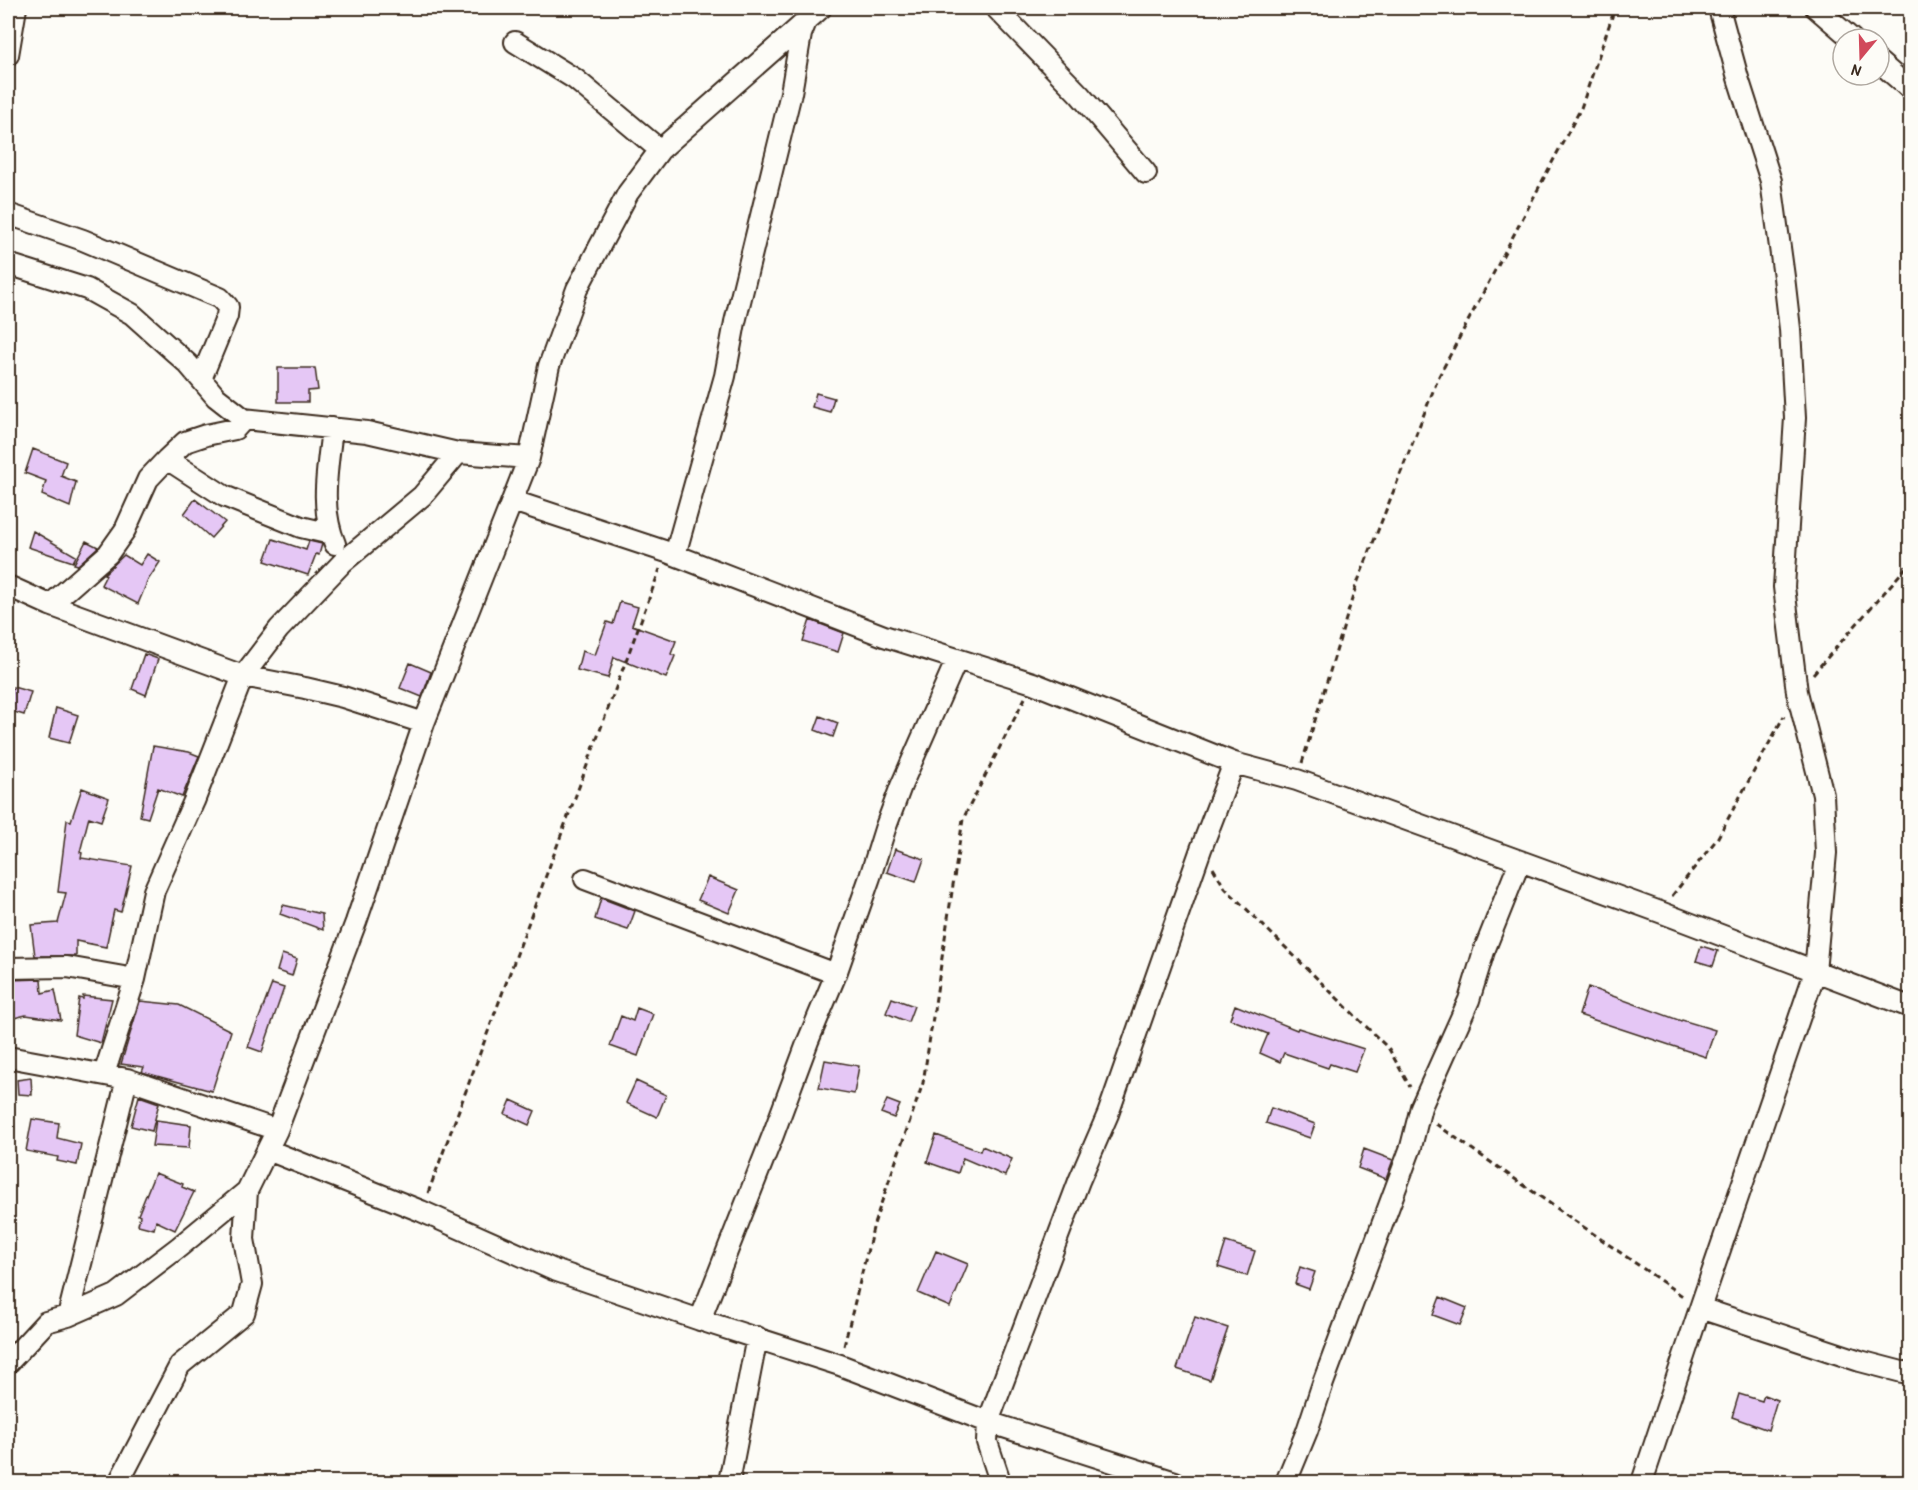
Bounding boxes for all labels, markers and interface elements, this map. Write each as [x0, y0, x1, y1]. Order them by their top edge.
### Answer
north arrow [1831, 27, 1891, 87]
text: N [1848, 59, 1864, 83]

